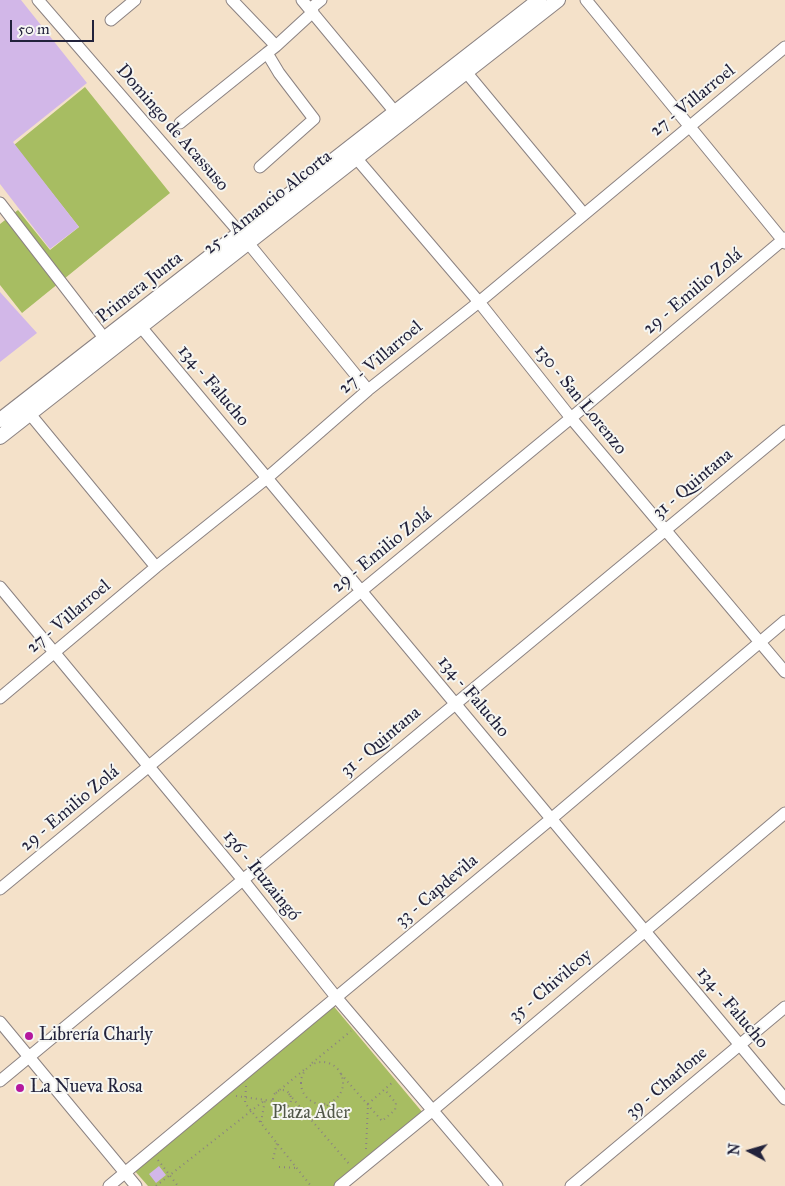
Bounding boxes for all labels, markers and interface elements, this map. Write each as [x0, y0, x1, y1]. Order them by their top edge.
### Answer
scale bar [12, 10, 96, 42]
text: 50 m [18, 20, 50, 38]
street label: Domingo de Acassuso [111, 60, 233, 196]
street label: 27 - Villarroel [646, 60, 740, 142]
street label: 25 - Amancio Alcorta [200, 146, 336, 260]
street label: 29 - Emilio Zolá [639, 244, 747, 340]
street label: Primera Junta [93, 248, 187, 328]
street label: 27 - Villarroel [335, 317, 427, 399]
street label: 134 - Falucho [173, 341, 253, 431]
street label: 130 - San Lorenzo [529, 341, 631, 459]
street label: 31 - Quintana [649, 444, 737, 524]
street label: 29 - Emilio Zolá [328, 504, 436, 598]
street label: 27 - Villarroel [23, 576, 115, 658]
street label: 134 - Falucho [433, 652, 513, 742]
street label: 31 - Quintana [337, 702, 425, 782]
street label: 29 - Emilio Zolá [16, 761, 124, 857]
street label: 136 - Ituzaingó [218, 826, 304, 926]
street label: 33 - Capdevila [391, 850, 483, 932]
street label: 35 - Chivilcoy [505, 945, 597, 1027]
street label: 134 - Falucho [692, 963, 772, 1053]
place label: Librería Charly [39, 1025, 153, 1047]
marker: Librería Charly [23, 1030, 35, 1042]
street label: 39 - Charlone [622, 1043, 712, 1123]
place label: La Nueva Rosa [30, 1077, 143, 1099]
marker: La Nueva Rosa [14, 1082, 26, 1094]
park label: Plaza Ader [272, 1103, 350, 1125]
north arrow [725, 1126, 775, 1176]
text: N [726, 1143, 744, 1156]

